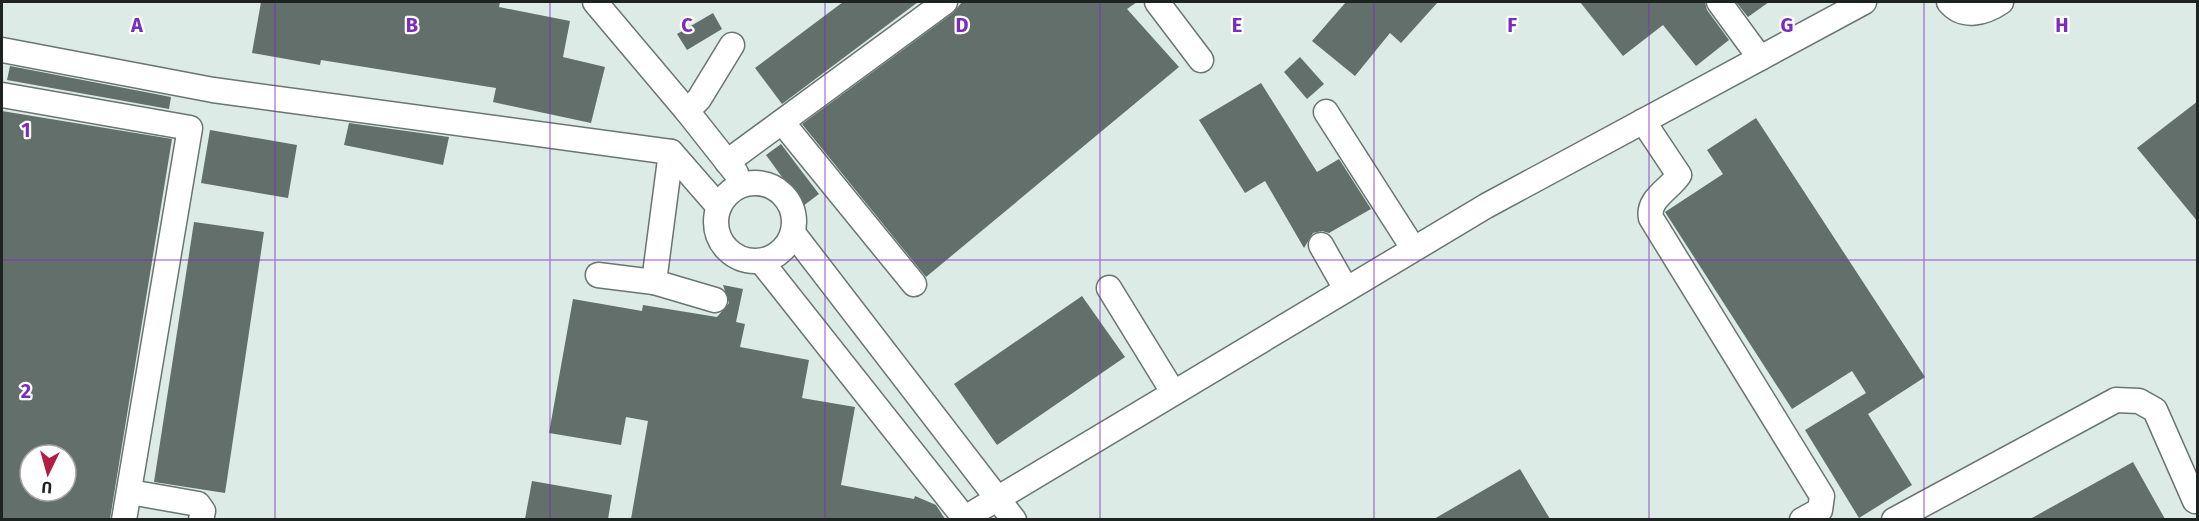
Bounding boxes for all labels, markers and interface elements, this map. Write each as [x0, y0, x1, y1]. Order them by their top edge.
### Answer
text: A [130, 13, 144, 37]
text: B [406, 13, 418, 37]
text: C [681, 13, 693, 37]
text: D [955, 13, 969, 37]
text: E [1232, 13, 1242, 37]
text: F [1507, 13, 1517, 37]
text: G [1781, 13, 1793, 37]
text: H [2055, 13, 2069, 37]
text: 1 [21, 118, 31, 142]
text: 2 [21, 379, 31, 403]
north arrow [18, 443, 78, 503]
text: U [41, 478, 53, 497]

